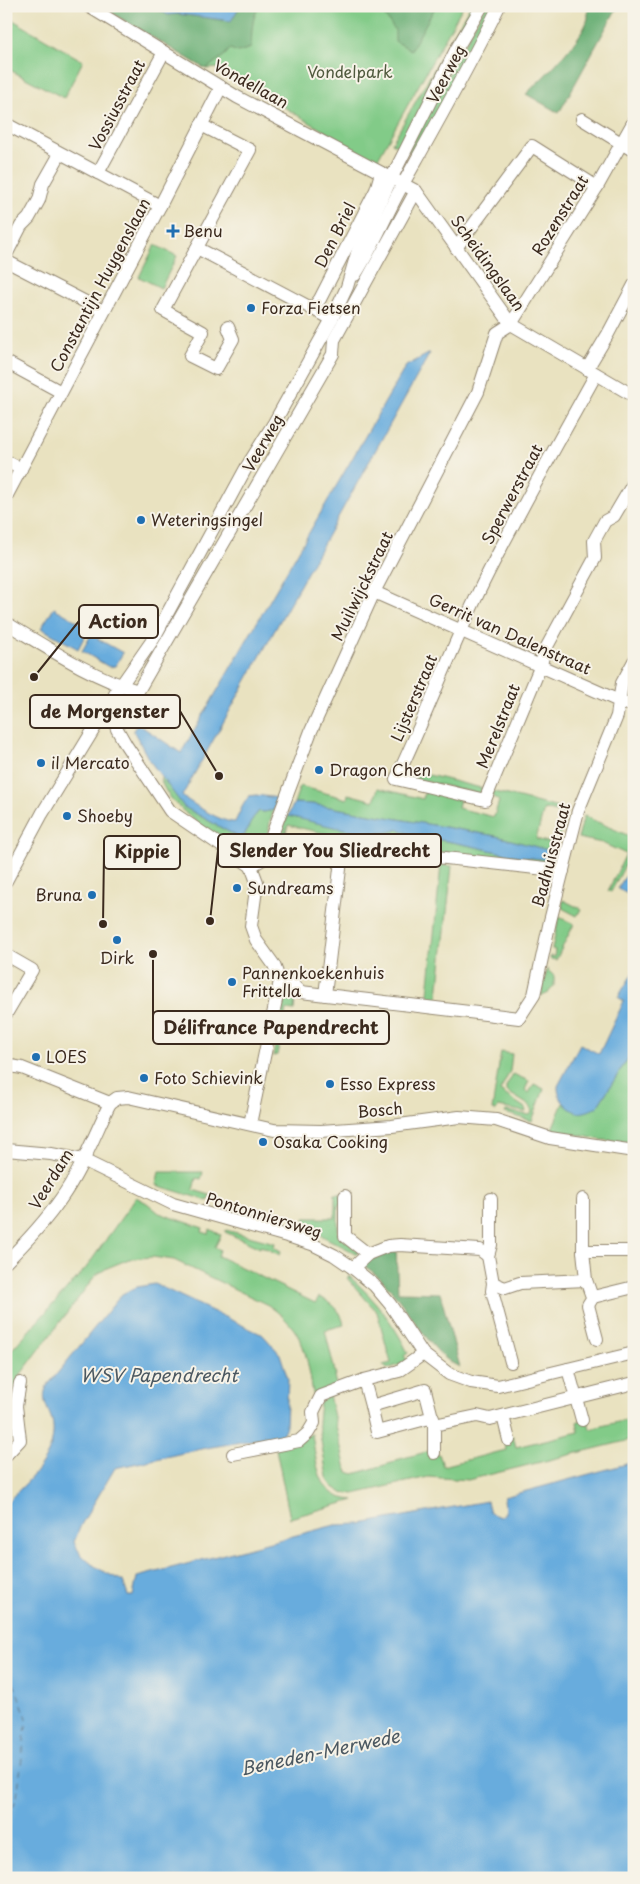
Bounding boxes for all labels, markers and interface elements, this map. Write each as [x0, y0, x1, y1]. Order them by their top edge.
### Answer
street label: Veerweg [420, 40, 471, 107]
street label: Vondellaan [210, 53, 293, 114]
street label: Vossiusstraat [82, 54, 150, 154]
park label: Vondelpark [307, 59, 393, 83]
street label: Rozenstraat [525, 169, 594, 259]
street label: Constantijn Huygenslaan [43, 193, 155, 376]
street label: Den Briel [308, 198, 361, 271]
street label: Scheidingslaan [446, 209, 532, 315]
place label: Benu [183, 218, 223, 242]
marker: Benu [167, 225, 179, 237]
place label: Forza Fietsen [261, 295, 361, 319]
marker: Forza Fietsen [245, 302, 257, 314]
street label: Veerweg [236, 409, 288, 476]
street label: Sperwerstraat [474, 439, 548, 548]
place label: Weteringsingel [151, 507, 263, 531]
marker: Weteringsingel [135, 514, 147, 526]
street label: Muilwijckstraat [324, 526, 398, 644]
street label: Gerrit van Dalenstraat [425, 586, 596, 680]
callout: Action [79, 605, 158, 638]
text: Action [87, 607, 148, 634]
street label: Lijsterstraat [384, 650, 442, 745]
street label: Merelstraat [469, 679, 525, 772]
callout: de Morgenster [30, 695, 180, 728]
text: de Morgenster [40, 697, 170, 724]
place label: il Mercato [51, 750, 130, 774]
marker: il Mercato [35, 757, 47, 769]
place label: Dragon Chen [329, 757, 431, 781]
marker: Dragon Chen [313, 764, 325, 776]
street label: Badhuisstraat [525, 799, 576, 910]
place label: Shoeby [77, 803, 133, 827]
marker: Shoeby [61, 810, 73, 822]
callout: Slender You Sliedrecht [218, 834, 441, 867]
callout: Kippie [104, 836, 180, 869]
text: Slender You Sliedrecht [229, 836, 431, 863]
text: Kippie [114, 837, 170, 864]
place label: Sundreams [247, 875, 334, 899]
place label: Bruna [36, 882, 82, 906]
marker: Sundreams [231, 882, 243, 894]
marker: Bruna [86, 889, 98, 901]
marker: Dirk [111, 934, 123, 946]
place label: Dirk [100, 945, 135, 969]
place label: Pannenkoekenhuis Frittella [242, 960, 384, 1002]
marker: Pannenkoekenhuis Frittella [226, 976, 238, 988]
callout: Délifrance Papendrecht [153, 1011, 389, 1044]
text: Délifrance Papendrecht [163, 1013, 379, 1040]
place label: LOES [46, 1044, 87, 1068]
marker: LOES [30, 1051, 42, 1063]
place label: Foto Schievink [154, 1065, 263, 1089]
place label: Esso Express [340, 1071, 436, 1095]
marker: Foto Schievink [138, 1072, 150, 1084]
marker: Esso Express [324, 1078, 336, 1090]
street label: Bosch [356, 1095, 403, 1123]
place label: Osaka Cooking [273, 1129, 388, 1153]
marker: Osaka Cooking [257, 1136, 269, 1148]
street label: Veerdam [22, 1144, 78, 1213]
street label: Pontonniersweg [203, 1185, 325, 1243]
water label: WSV Papendrecht [80, 1361, 240, 1388]
water label: Beneden-Merwede [238, 1721, 403, 1782]

